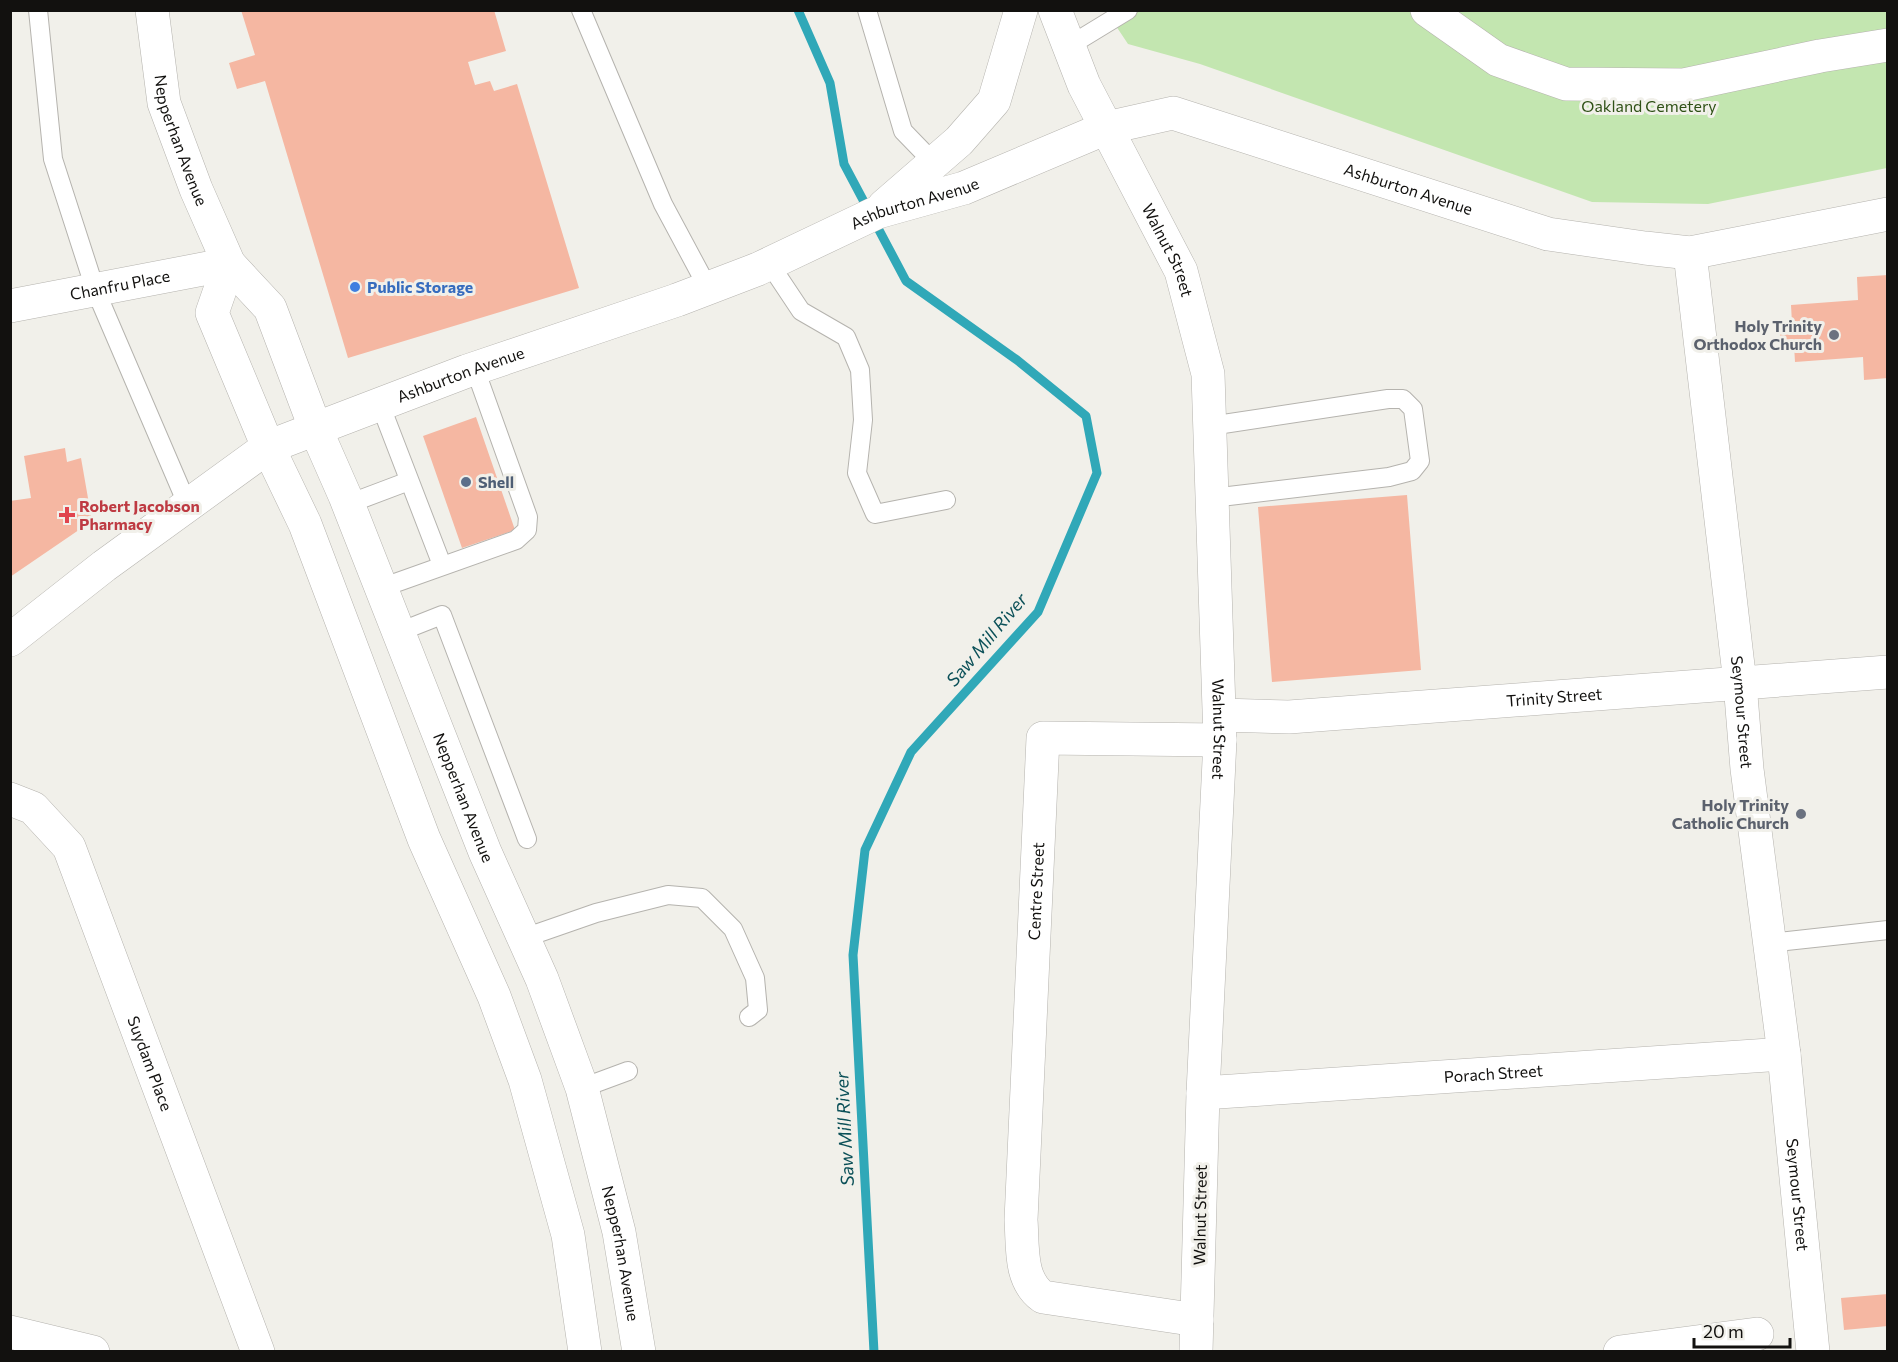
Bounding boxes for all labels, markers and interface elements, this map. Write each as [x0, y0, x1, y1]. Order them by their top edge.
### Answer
street label: Nepperhan Avenue [151, 73, 212, 208]
park label: Oakland Cemetery [1581, 96, 1717, 115]
street label: Ashburton Avenue [1342, 159, 1475, 218]
street label: Ashburton Avenue [847, 173, 981, 233]
street label: Walnut Street [1138, 200, 1197, 299]
street label: Chanfru Place [68, 266, 171, 303]
place label: Public Storage [367, 277, 473, 296]
marker: Public Storage [348, 280, 362, 294]
place label: Holy Trinity Orthodox Church [1693, 316, 1822, 353]
marker: Holy Trinity Orthodox Church [1827, 328, 1841, 342]
street label: Ashburton Avenue [394, 342, 526, 406]
place label: Shell [478, 472, 514, 491]
marker: Shell [459, 475, 473, 489]
place label: Robert Jacobson Pharmacy [79, 496, 200, 533]
marker: Robert Jacobson Pharmacy [60, 508, 74, 522]
water label: Saw Mill River [941, 588, 1032, 690]
street label: Seymour Street [1728, 655, 1757, 770]
street label: Walnut Street [1209, 678, 1230, 780]
street label: Trinity Street [1506, 683, 1603, 710]
street label: Nepperhan Avenue [430, 730, 498, 865]
place label: Holy Trinity Catholic Church [1672, 795, 1789, 832]
marker: Holy Trinity Catholic Church [1794, 807, 1808, 821]
street label: Centre Street [1024, 841, 1047, 941]
street label: Suydam Place [124, 1013, 177, 1114]
street label: Porach Street [1443, 1060, 1544, 1086]
water label: Saw Mill River [830, 1071, 858, 1187]
street label: Seymour Street [1783, 1137, 1813, 1252]
street label: Walnut Street [1189, 1164, 1210, 1266]
street label: Nepperhan Avenue [598, 1184, 644, 1322]
scale bar [1694, 1311, 1790, 1349]
text: 20 m [1703, 1320, 1744, 1342]

